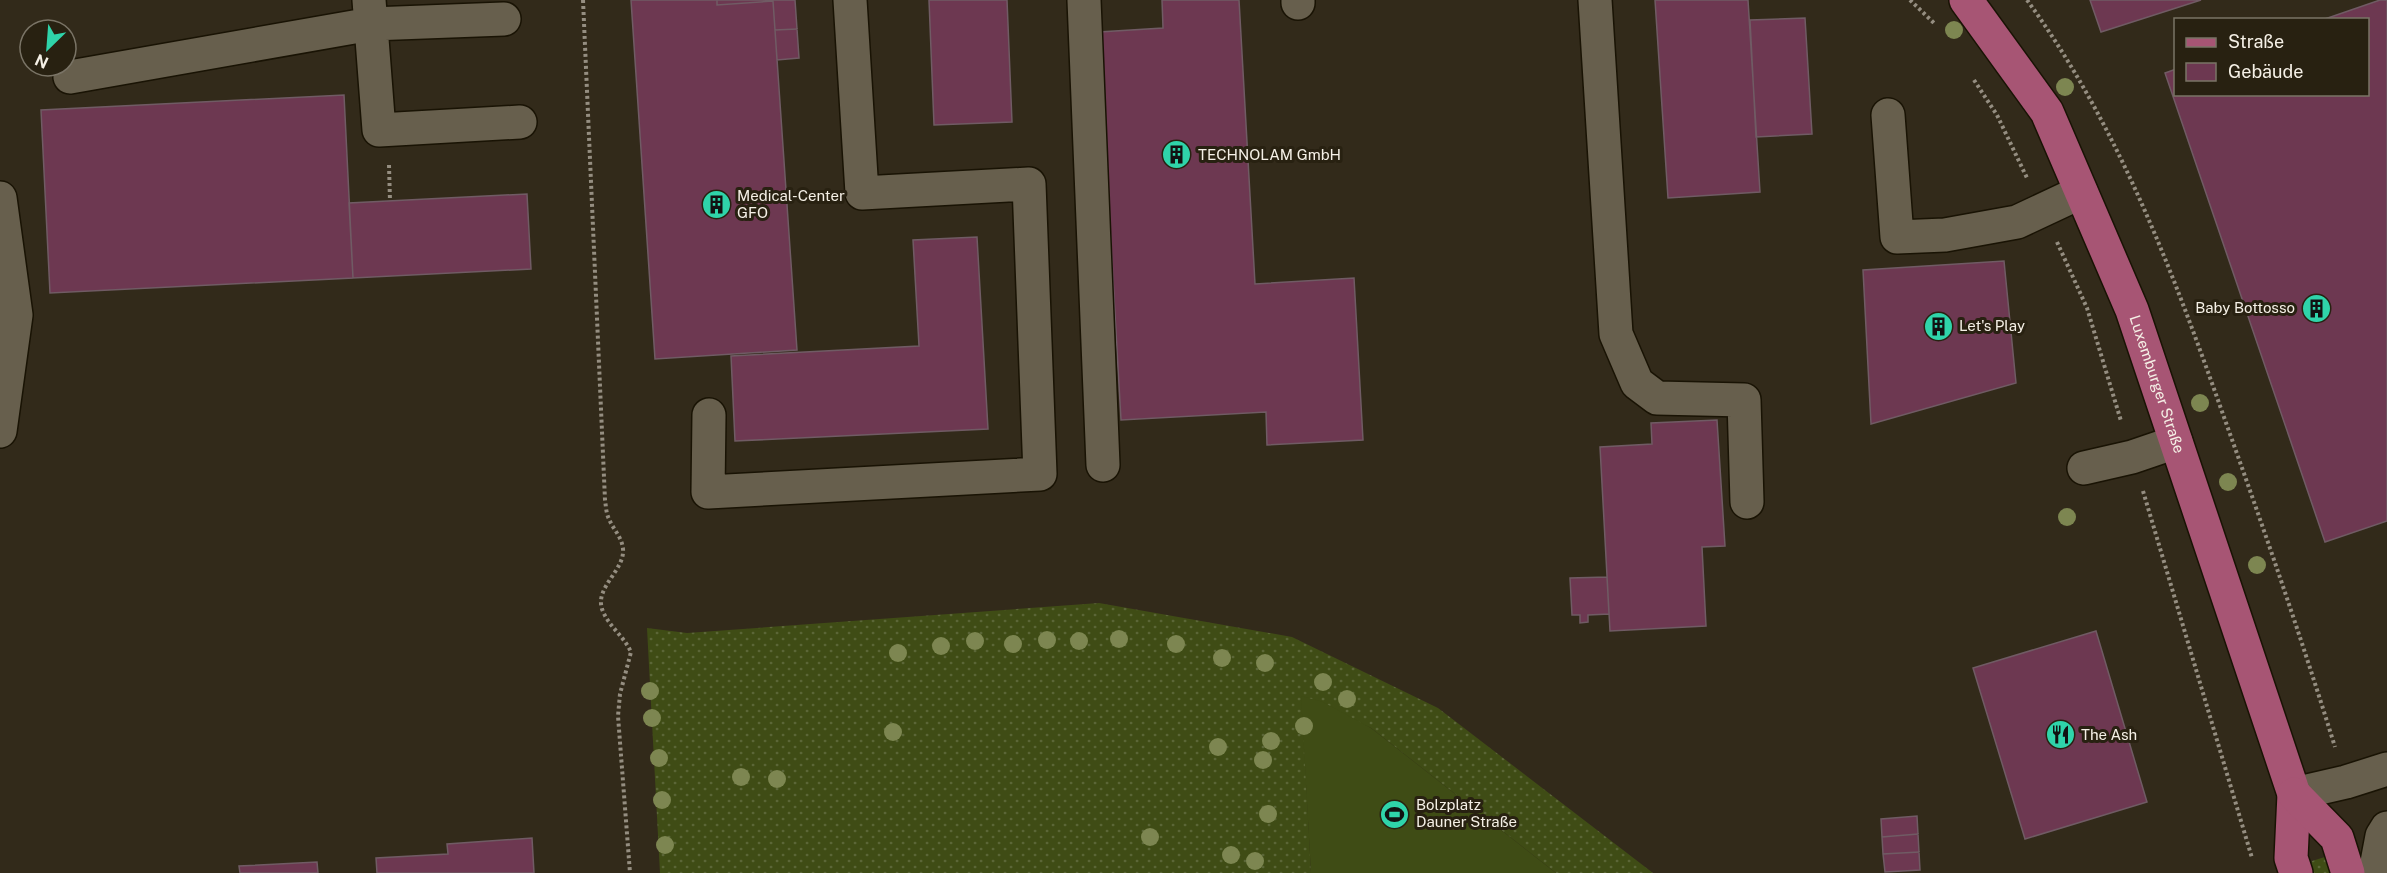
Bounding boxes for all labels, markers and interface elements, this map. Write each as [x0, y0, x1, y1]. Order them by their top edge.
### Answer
north arrow [18, 18, 78, 78]
legend [2174, 18, 2369, 96]
text: Straße [2228, 31, 2284, 52]
text: N [32, 50, 52, 72]
text: Gebäude [2228, 61, 2303, 82]
building icon: TECHNOLAM GmbH [1161, 139, 1193, 171]
place label: TECHNOLAM GmbH [1198, 146, 1341, 163]
place label: Medical-Center GFO [737, 187, 845, 221]
building icon: Medical-Center GFO [700, 189, 732, 221]
building icon: Baby Bottosso [2300, 292, 2332, 324]
place label: Baby Bottosso [2195, 299, 2295, 316]
building icon: Let's Play [1922, 310, 1954, 342]
street label: Luxemburger Straße [2126, 313, 2188, 455]
place label: Let's Play [1959, 317, 2025, 334]
restaurant icon: The Ash [2044, 719, 2076, 751]
place label: The Ash [2081, 726, 2137, 743]
place label: Bolzplatz Dauner Straße [1416, 796, 1517, 830]
sports icon: Bolzplatz Dauner Straße [1379, 798, 1411, 830]

